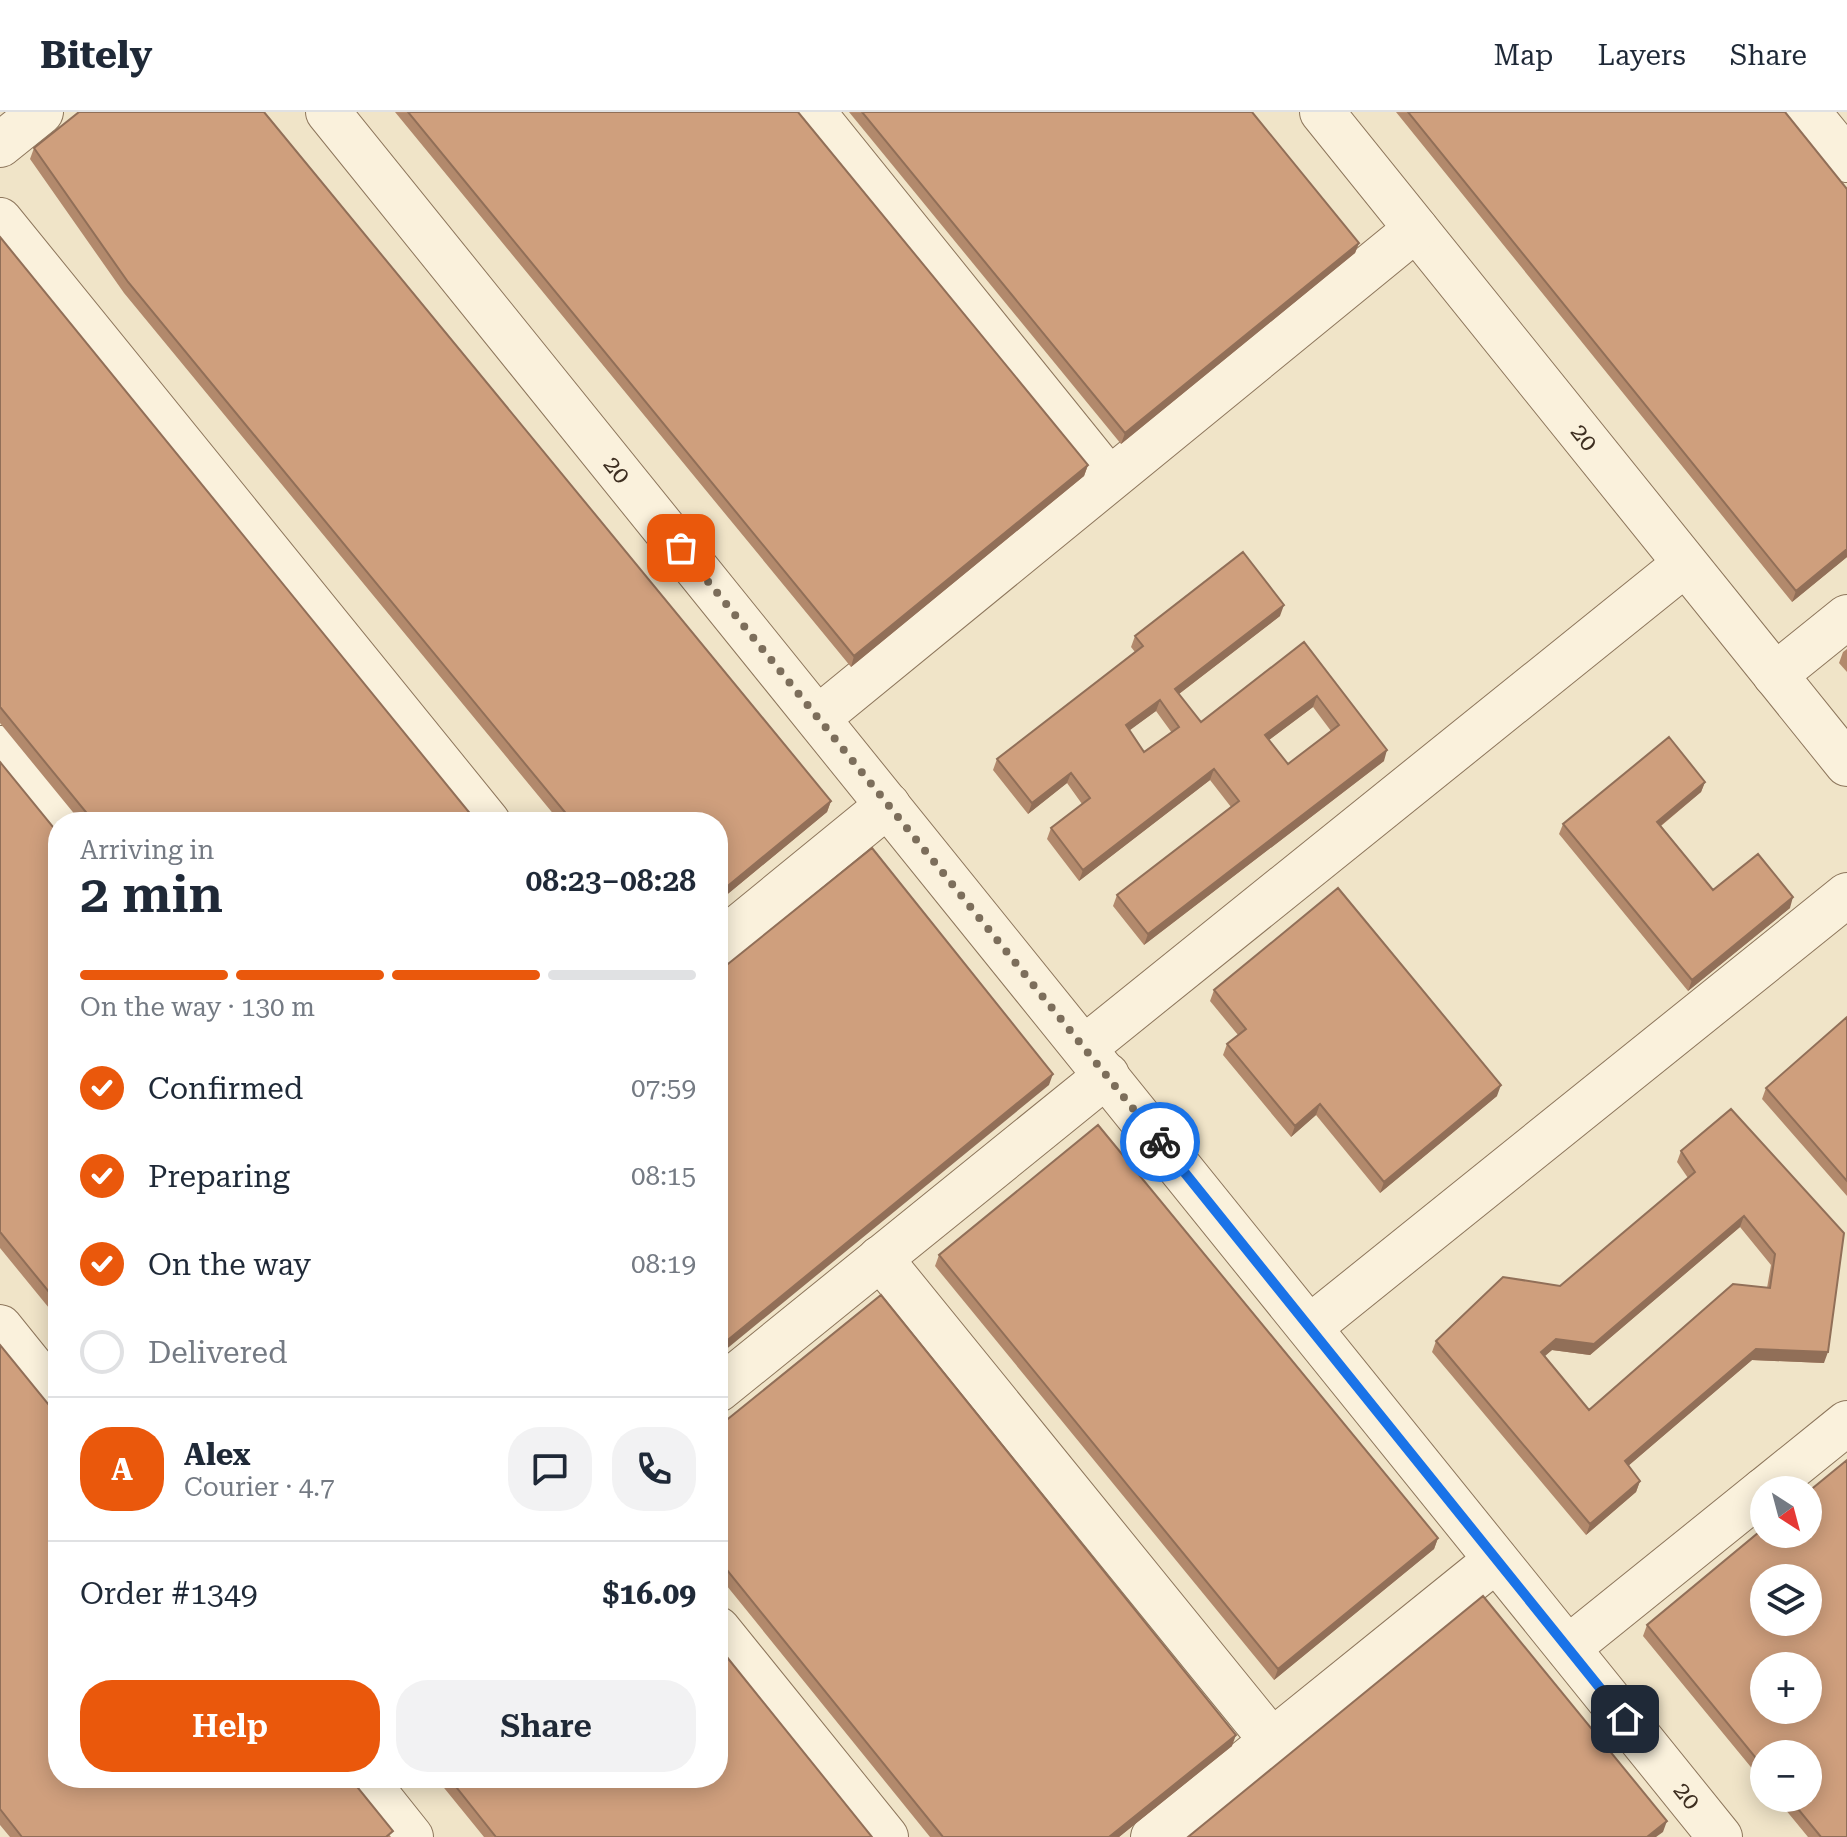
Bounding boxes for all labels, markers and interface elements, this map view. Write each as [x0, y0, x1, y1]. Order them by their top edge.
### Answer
text: Bitely [40, 33, 152, 77]
text: Map [1494, 39, 1553, 72]
text: Layers [1597, 39, 1686, 72]
text: Share [1730, 39, 1807, 72]
street label: 20 [1565, 418, 1603, 457]
street label: 20 [598, 451, 636, 489]
pin [647, 514, 715, 582]
icon: bag [659, 526, 703, 570]
text: Arriving in [80, 835, 214, 865]
text: 08:23–08:28 [526, 863, 696, 898]
text: 2 min [80, 864, 223, 925]
text: On the way · 130 m [80, 992, 315, 1022]
icon: check [80, 1066, 124, 1110]
text: Confirmed [148, 1071, 303, 1106]
text: 07:59 [631, 1073, 696, 1103]
courier [1120, 1102, 1200, 1182]
icon: bike [1138, 1120, 1182, 1164]
icon: check [80, 1154, 124, 1198]
text: Preparing [148, 1159, 290, 1194]
text: 08:15 [631, 1161, 696, 1191]
icon: check [80, 1242, 124, 1286]
text: On the way [148, 1247, 311, 1282]
text: 08:19 [631, 1249, 696, 1279]
text: Delivered [148, 1335, 287, 1370]
button: chat [508, 1427, 592, 1511]
button: phone [612, 1427, 696, 1511]
text: Alex [184, 1437, 251, 1472]
text: A [111, 1452, 133, 1487]
text: Courier · 4.7 [184, 1472, 334, 1502]
north arrow [1750, 1476, 1822, 1548]
map controls [1750, 1476, 1822, 1812]
button: layers [1750, 1564, 1822, 1636]
text: Order #1349 [80, 1576, 258, 1611]
text: $16.09 [603, 1576, 696, 1611]
button: + [1750, 1652, 1822, 1724]
button: Help [80, 1680, 380, 1772]
button: Share [396, 1680, 696, 1772]
pin [1591, 1685, 1659, 1753]
icon: home [1603, 1697, 1647, 1741]
button: − [1750, 1740, 1822, 1812]
street label: 20 [1668, 1777, 1706, 1815]

